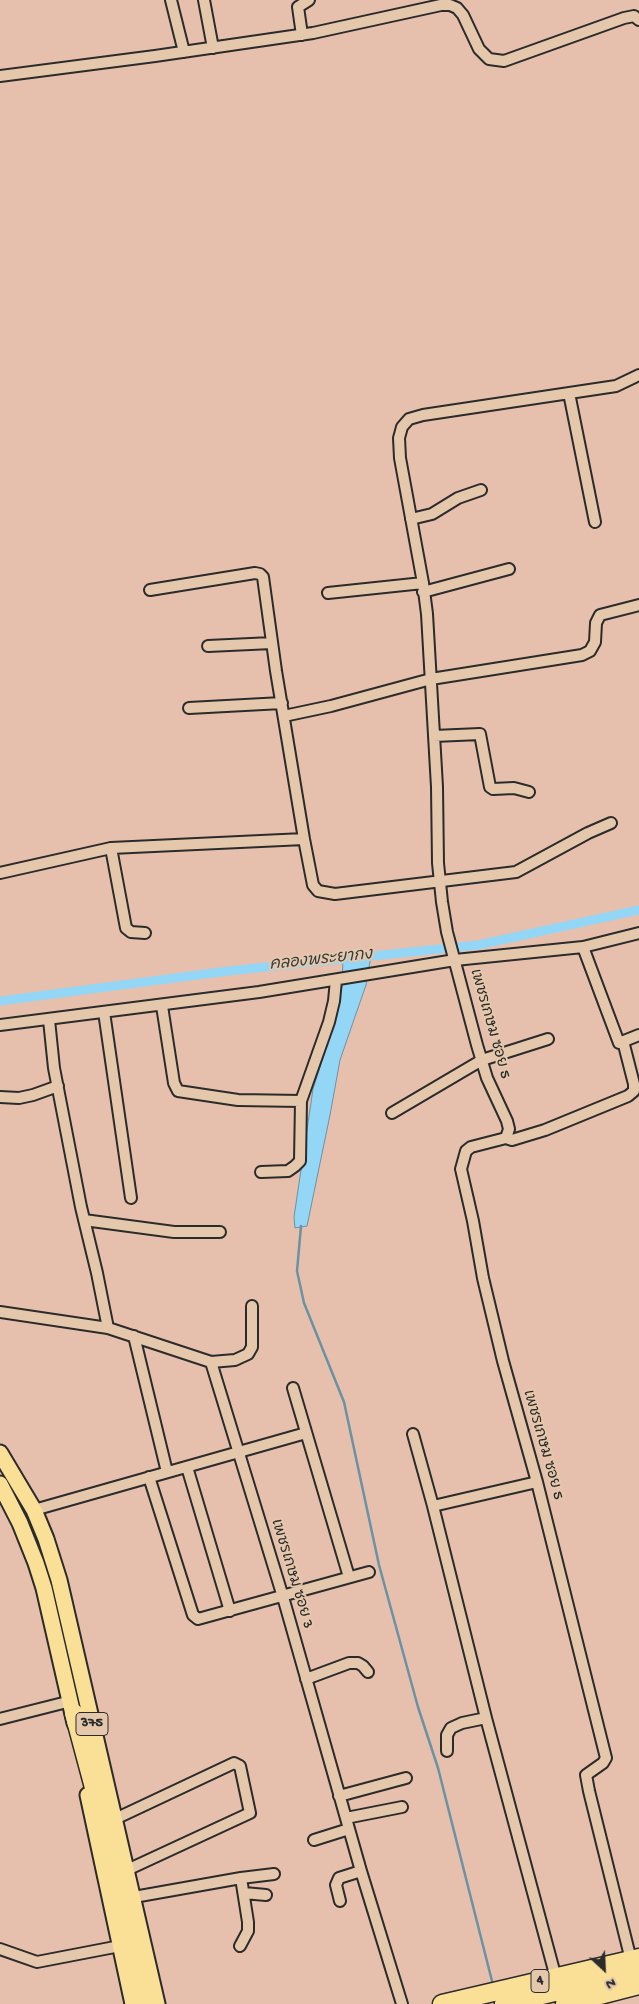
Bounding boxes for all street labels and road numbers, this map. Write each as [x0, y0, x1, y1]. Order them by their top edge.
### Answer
street label: เพชรเกษม ซอย 5 [465, 967, 513, 1081]
street label: เพชรเกษม ซอย 5 [518, 1388, 566, 1502]
street label: เพชรเกษม ซอย 3 [266, 1517, 316, 1631]
road number: 375 [76, 1712, 108, 1736]
road number: 4 [531, 1970, 549, 1992]

